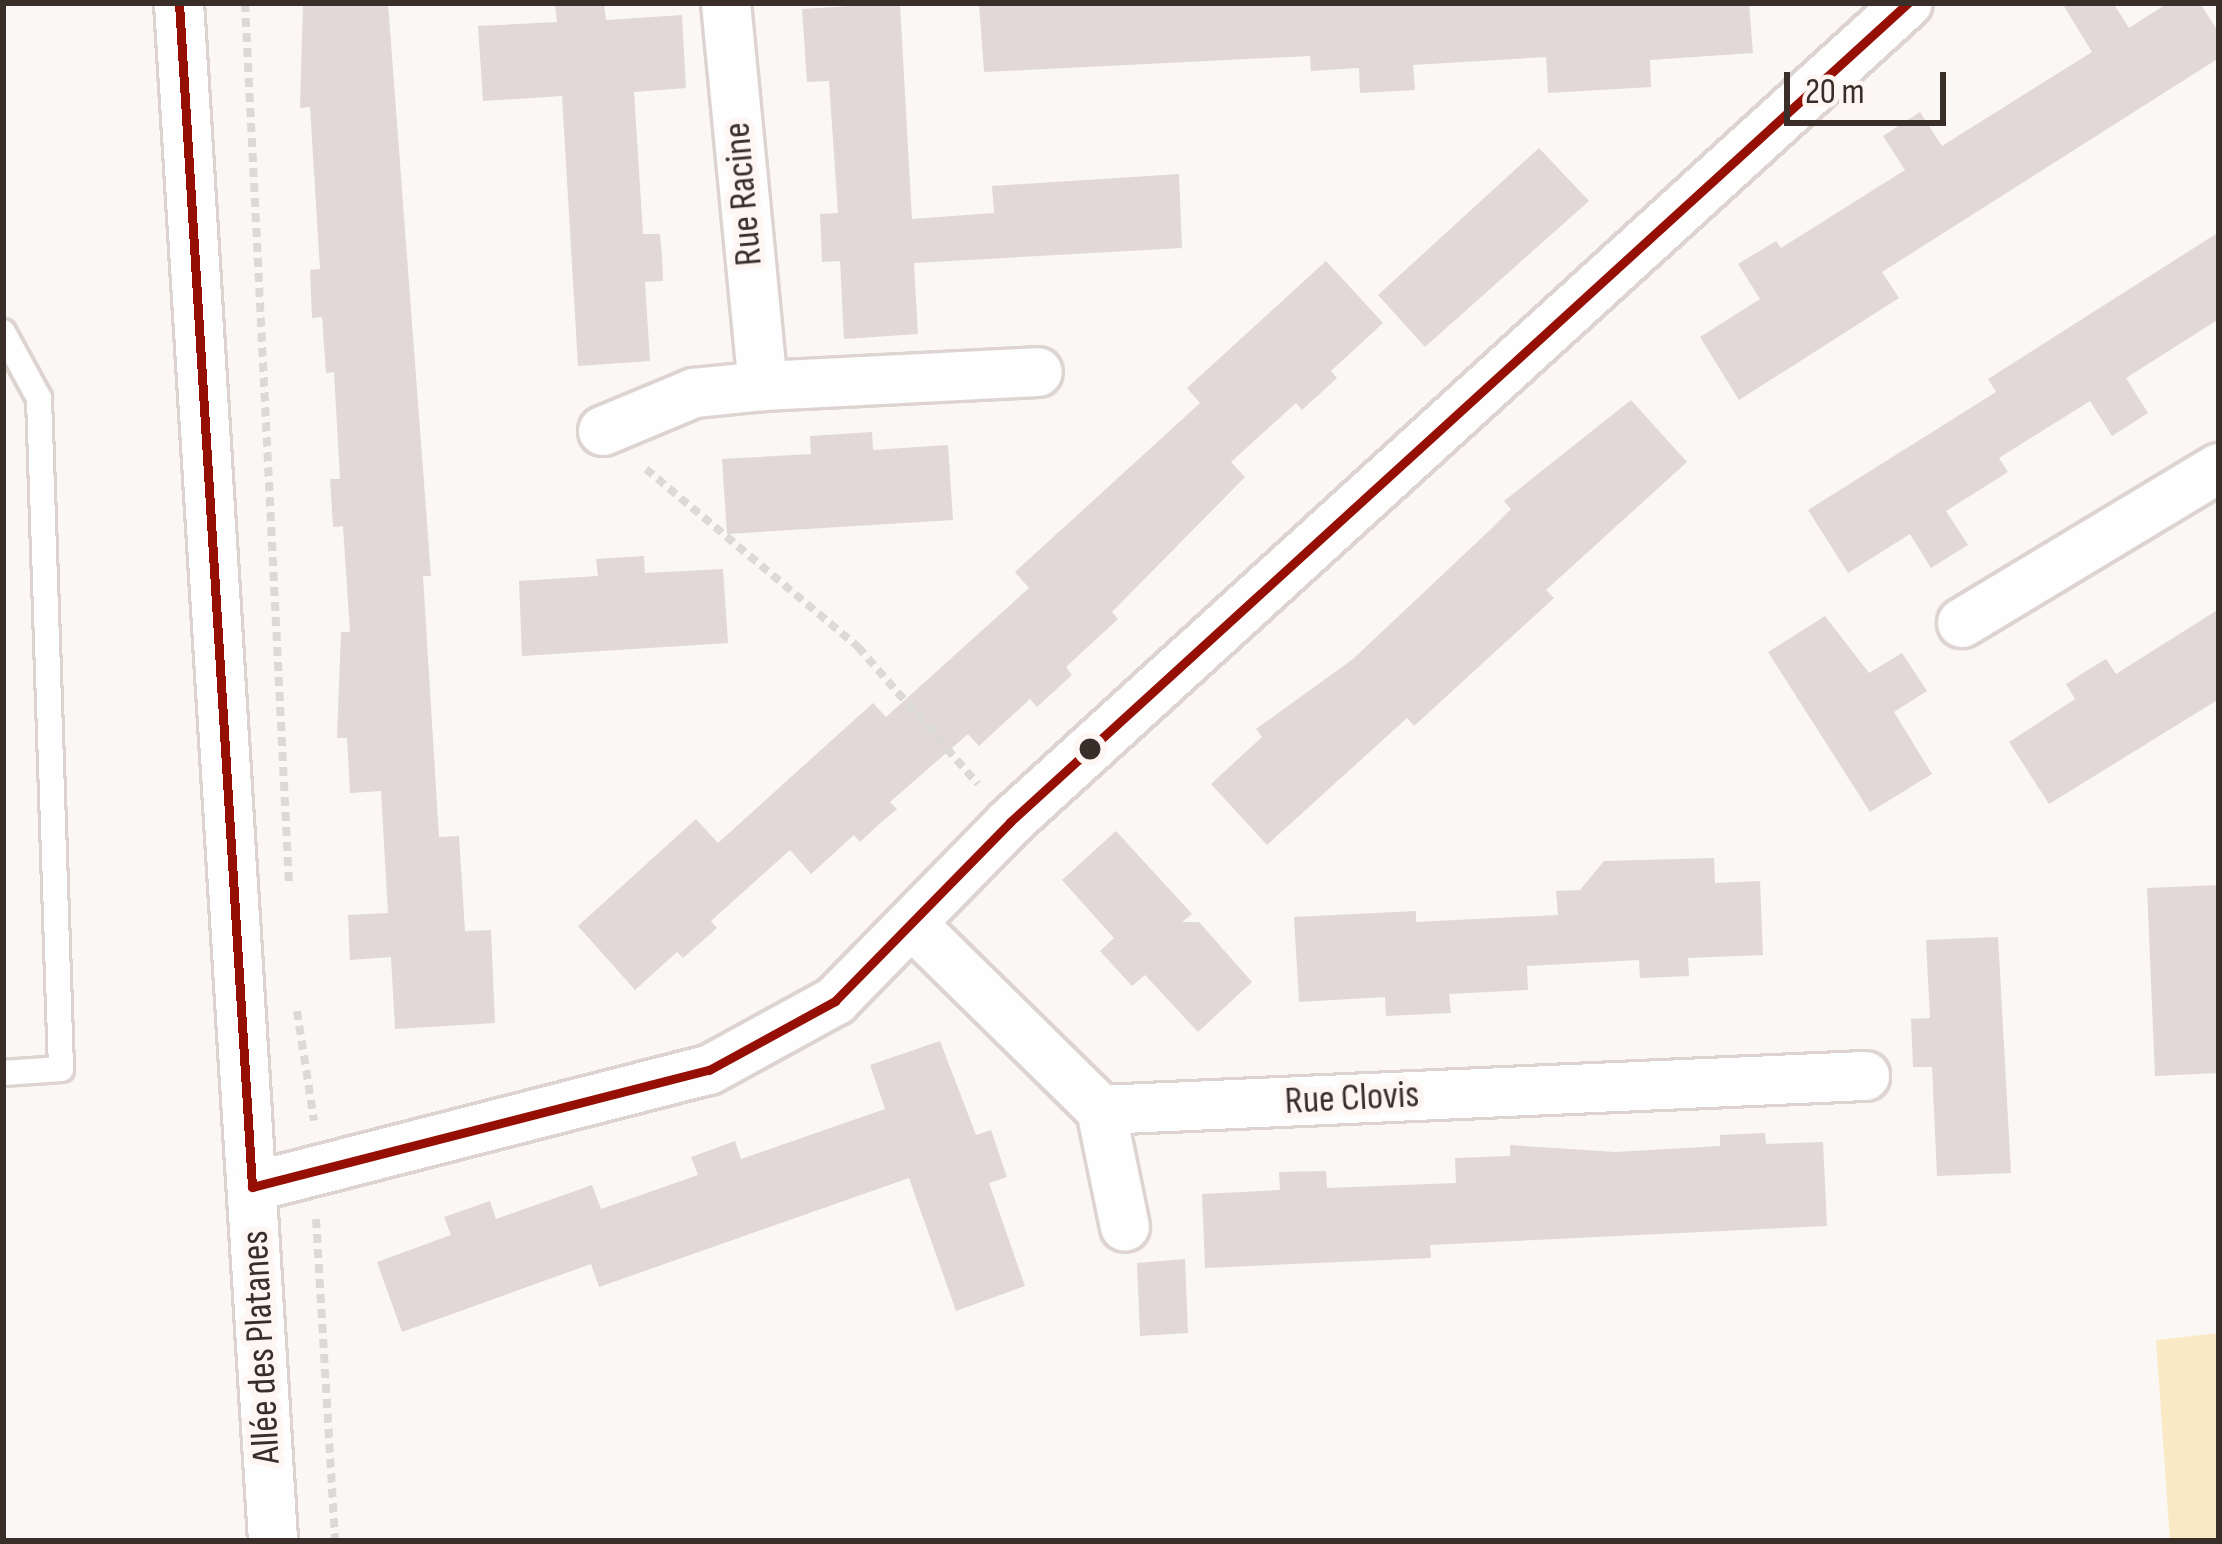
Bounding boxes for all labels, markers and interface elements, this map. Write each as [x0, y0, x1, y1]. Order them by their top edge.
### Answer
scale bar [1790, 48, 1952, 122]
text: 20 m [1805, 71, 1865, 114]
street label: Rue Racine [714, 120, 774, 268]
unlabelled marker [1079, 738, 1101, 760]
street label: Rue Clovis [1284, 1072, 1420, 1126]
street label: Allée des Platanes [233, 1229, 291, 1465]

